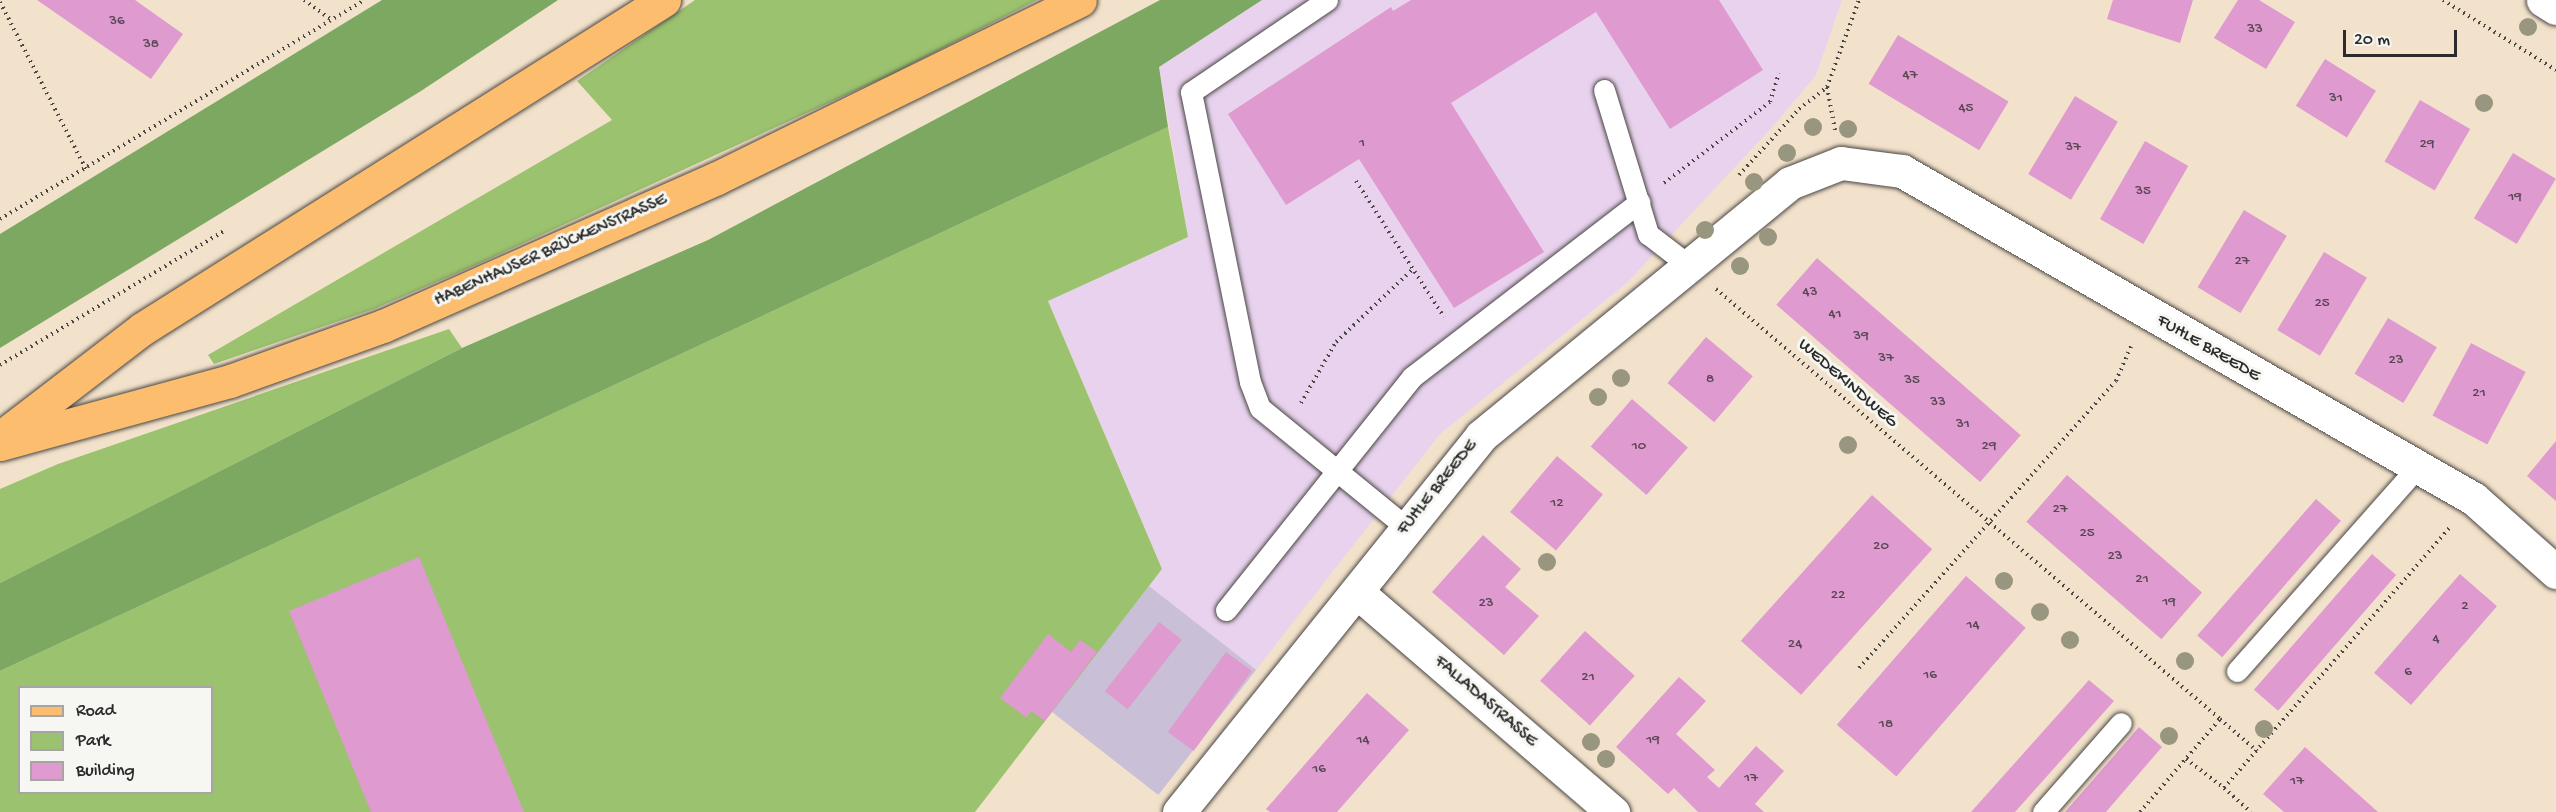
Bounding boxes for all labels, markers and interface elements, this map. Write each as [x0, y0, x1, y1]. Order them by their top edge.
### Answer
house number: 36 [109, 13, 125, 31]
scale bar [2346, 18, 2460, 56]
house number: 33 [2247, 21, 2263, 39]
text: 20 m [2354, 30, 2390, 51]
house number: 38 [143, 36, 159, 54]
house number: 47 [1903, 67, 1917, 85]
house number: 31 [2329, 90, 2343, 108]
house number: 45 [1959, 100, 1973, 118]
house number: 1 [1359, 135, 1365, 153]
house number: 29 [2420, 136, 2434, 154]
house number: 37 [2065, 139, 2081, 157]
house number: 35 [2135, 183, 2151, 201]
house number: 19 [2508, 189, 2522, 207]
street label: HABENHAUSER BRÜCKENSTRASSE [431, 190, 671, 312]
house number: 27 [2234, 253, 2250, 271]
house number: 43 [1803, 284, 1817, 302]
house number: 25 [2314, 295, 2330, 313]
house number: 41 [1828, 306, 1842, 324]
street label: FUHLE BREEDE [2152, 311, 2264, 387]
house number: 39 [1853, 328, 1869, 346]
street label: WEDEKINDWEG [1793, 335, 1901, 433]
house number: 37 [1878, 350, 1894, 368]
house number: 23 [2388, 352, 2404, 370]
house number: 8 [1706, 371, 1714, 389]
house number: 35 [1904, 372, 1920, 390]
house number: 21 [2472, 385, 2486, 403]
house number: 33 [1930, 394, 1946, 412]
house number: 31 [1956, 416, 1970, 434]
street label: FUHLE BREEDE [1393, 436, 1483, 540]
house number: 10 [1632, 438, 1646, 456]
house number: 29 [1982, 438, 1996, 456]
house number: 12 [1550, 495, 1564, 513]
house number: 27 [2052, 501, 2068, 519]
house number: 25 [2079, 525, 2095, 543]
house number: 20 [1873, 538, 1889, 556]
house number: 23 [2107, 548, 2123, 566]
house number: 21 [2135, 571, 2149, 589]
house number: 22 [1831, 587, 1845, 605]
house number: 19 [2162, 594, 2176, 612]
house number: 23 [1478, 595, 1494, 613]
house number: 2 [2461, 598, 2469, 616]
house number: 14 [1966, 617, 1980, 635]
house number: 4 [2432, 631, 2440, 649]
house number: 24 [1788, 636, 1802, 654]
street label: FALLADASTRASSE [1429, 651, 1541, 753]
house number: 6 [2404, 664, 2412, 682]
house number: 16 [1923, 667, 1937, 685]
house number: 21 [1581, 669, 1595, 687]
legend [18, 686, 213, 794]
text: Road [76, 701, 115, 722]
house number: 18 [1879, 716, 1893, 734]
text: Park [76, 731, 110, 752]
house number: 14 [1356, 732, 1370, 750]
house number: 19 [1646, 732, 1660, 750]
text: Building [76, 761, 135, 782]
house number: 16 [1312, 761, 1326, 779]
house number: 17 [1744, 770, 1758, 788]
house number: 17 [2290, 773, 2304, 791]

